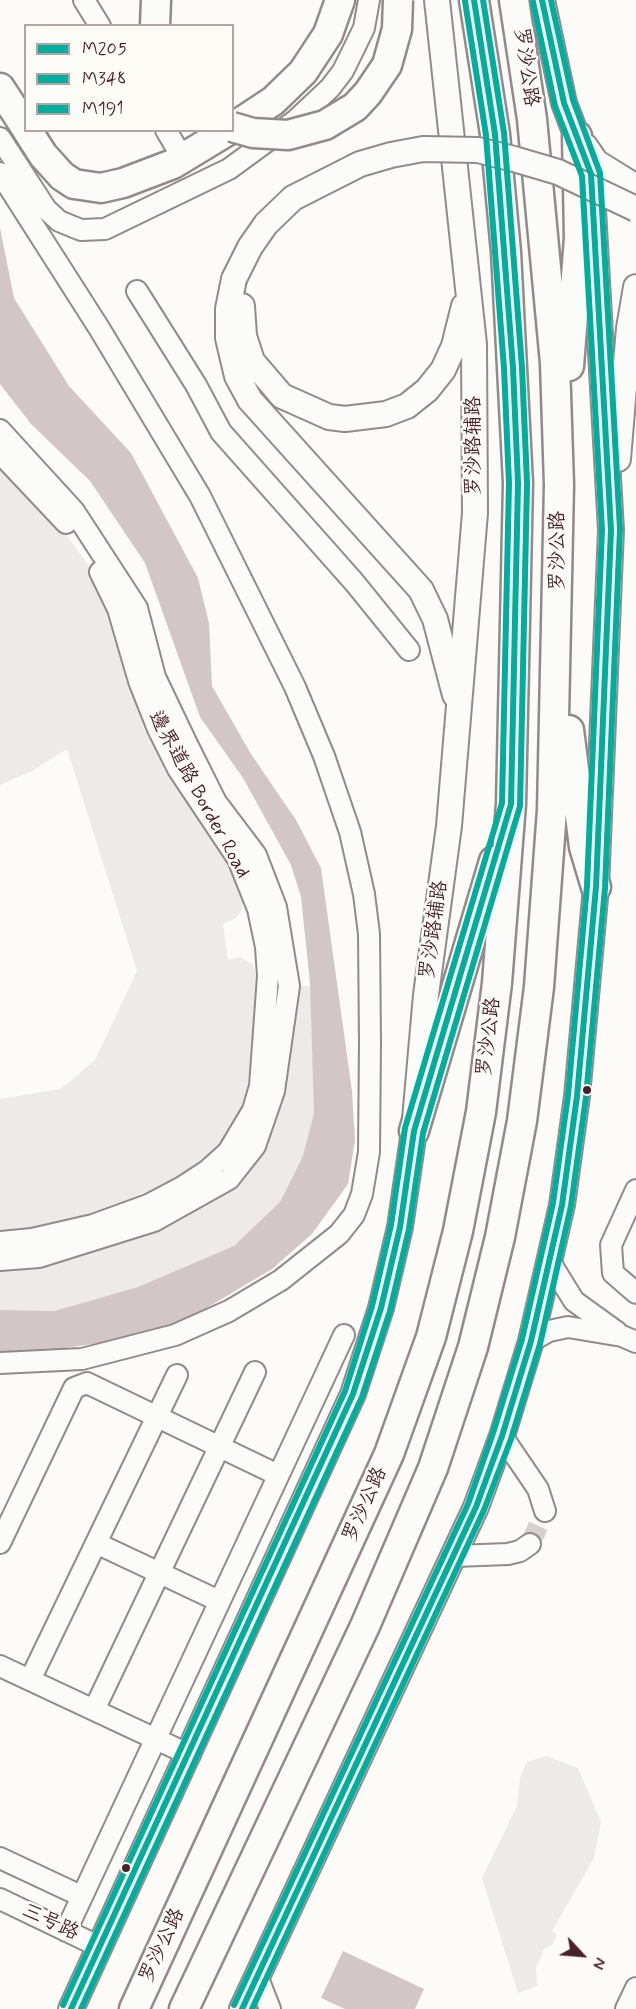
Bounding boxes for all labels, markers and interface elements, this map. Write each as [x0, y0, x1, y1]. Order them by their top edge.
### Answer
legend [24, 24, 234, 132]
street label: 罗沙公路 [508, 26, 542, 108]
text: M205 [82, 37, 127, 61]
text: M348 [82, 67, 127, 91]
text: M191 [82, 97, 124, 121]
street label: 罗沙路辅路 [463, 396, 487, 496]
street label: 罗沙公路 [547, 511, 571, 591]
street label: 邊界道路 Border Road [142, 707, 254, 883]
street label: 罗沙路辅路 [416, 879, 454, 981]
street label: 罗沙公路 [473, 996, 507, 1078]
unlabelled marker [581, 1084, 593, 1096]
street label: 罗沙公路 [339, 1464, 393, 1546]
unlabelled marker [120, 1862, 132, 1874]
street label: 三号路 [18, 1899, 82, 1947]
street label: 罗沙公路 [135, 1905, 191, 1987]
north arrow [552, 1925, 612, 1985]
text: N [587, 1954, 610, 1973]

